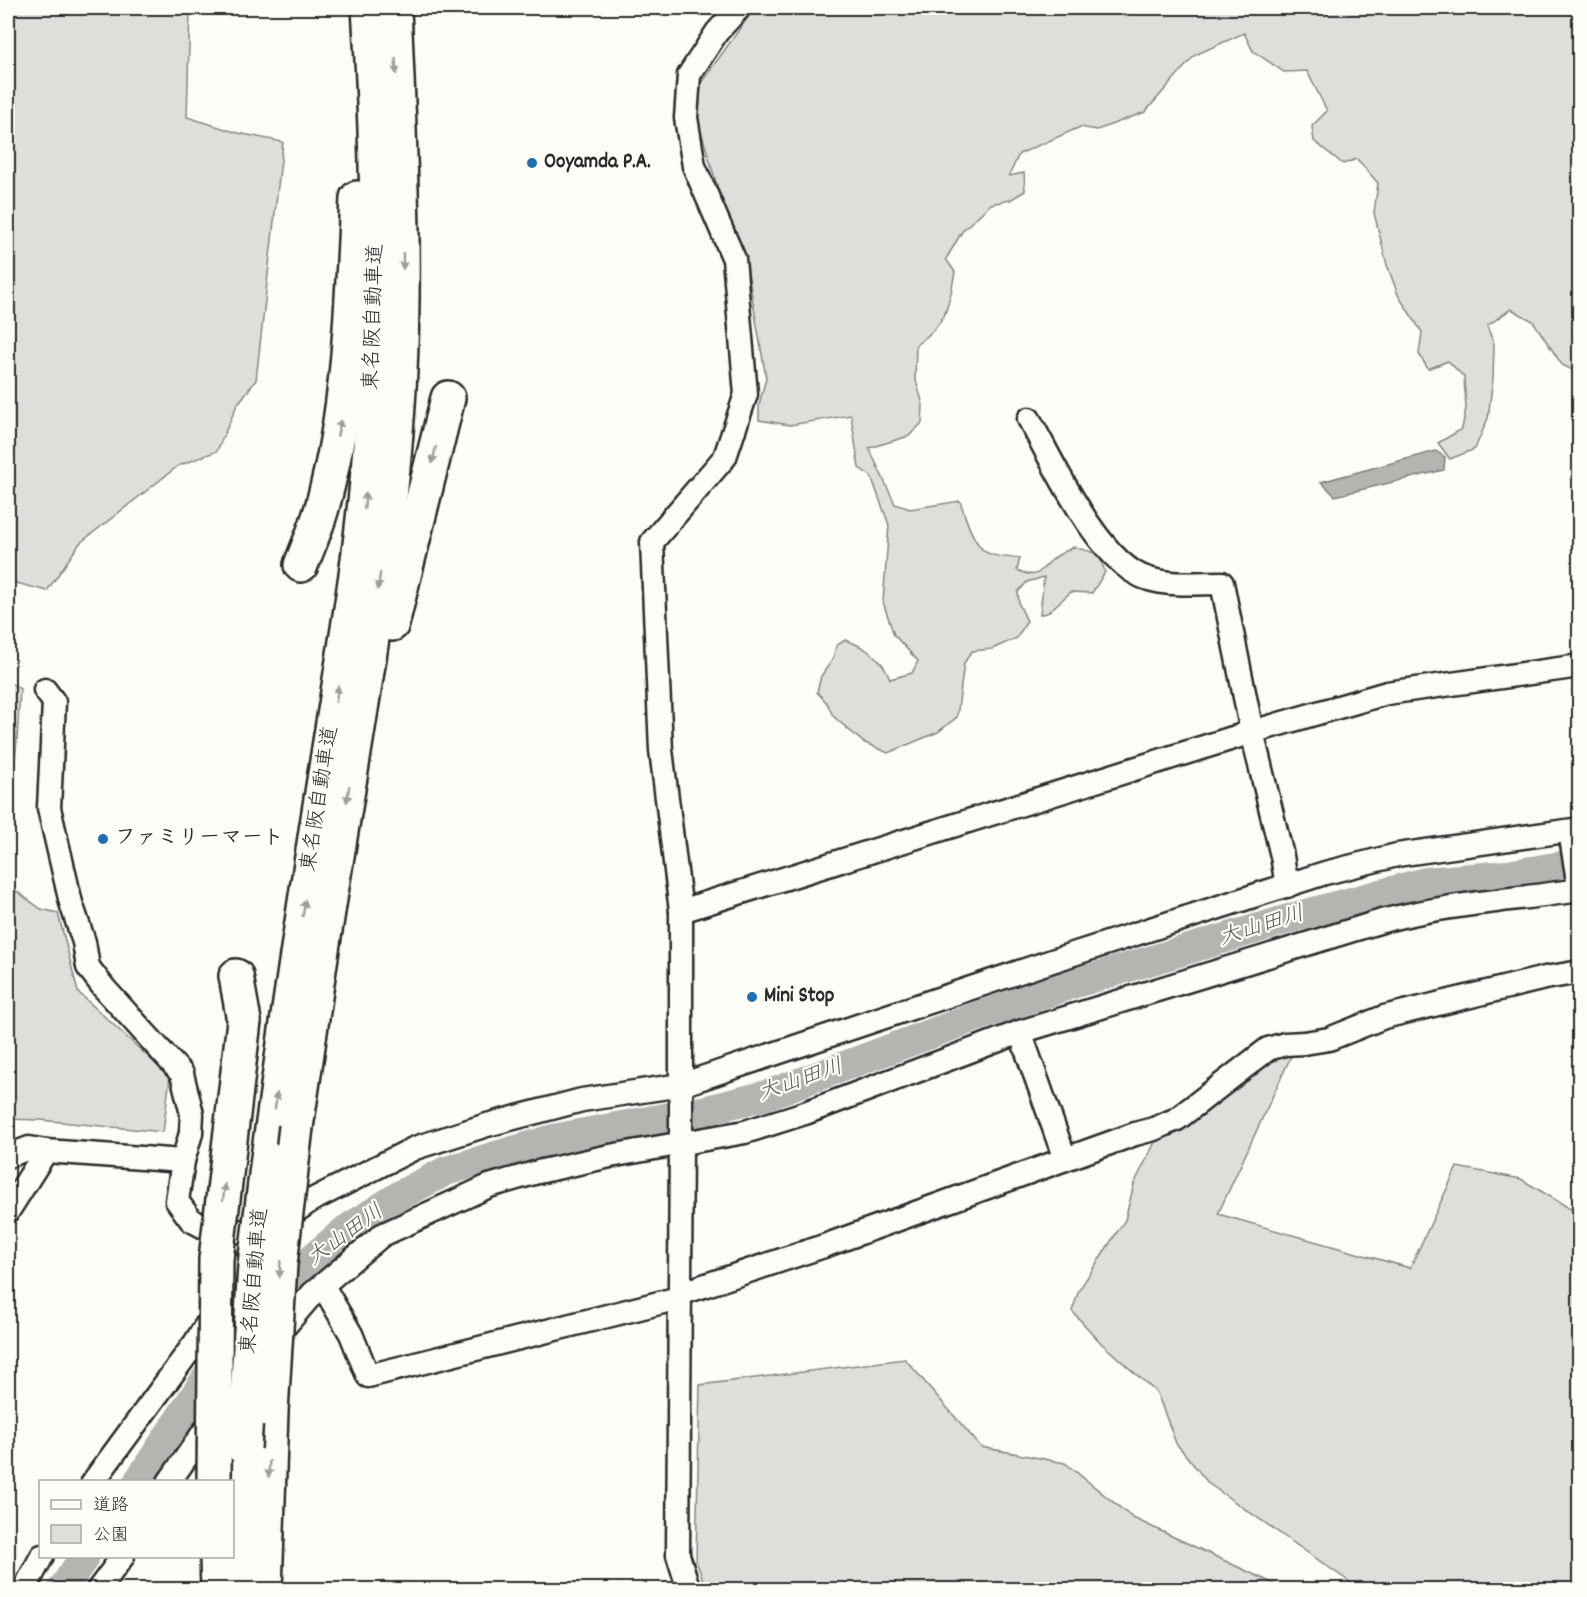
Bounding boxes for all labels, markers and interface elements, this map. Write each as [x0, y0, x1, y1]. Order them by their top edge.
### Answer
one-way arrow [392, 56, 401, 75]
place label: Ooyamda P.A. [544, 148, 651, 178]
marker: Ooyamda P.A. [525, 156, 539, 170]
street label: 東名阪自動車道 [357, 243, 393, 391]
one-way arrow [398, 251, 407, 270]
one-way arrow [335, 419, 344, 438]
one-way arrow [428, 446, 438, 464]
one-way arrow [360, 492, 370, 511]
one-way arrow [375, 571, 384, 590]
one-way arrow [333, 685, 342, 704]
street label: 東名阪自動車道 [295, 724, 347, 874]
one-way arrow [343, 785, 352, 804]
place label: ファミリーマート [115, 824, 284, 854]
marker: ファミリーマート [96, 832, 110, 846]
one-way arrow [299, 898, 308, 917]
water label: 大山田川 [1215, 899, 1309, 955]
place label: Mini Stop [764, 982, 835, 1012]
marker: Mini Stop [745, 990, 759, 1004]
water label: 大山田川 [754, 1052, 848, 1110]
one-way arrow [271, 1091, 280, 1110]
one-way arrow [219, 1183, 228, 1202]
water label: 大山田川 [301, 1198, 391, 1274]
street label: 東名阪自動車道 [235, 1206, 277, 1356]
one-way arrow [275, 1260, 285, 1279]
one-way arrow [264, 1460, 273, 1479]
legend [39, 1480, 234, 1558]
text: 道路 [93, 1494, 129, 1519]
text: 公園 [93, 1524, 129, 1549]

